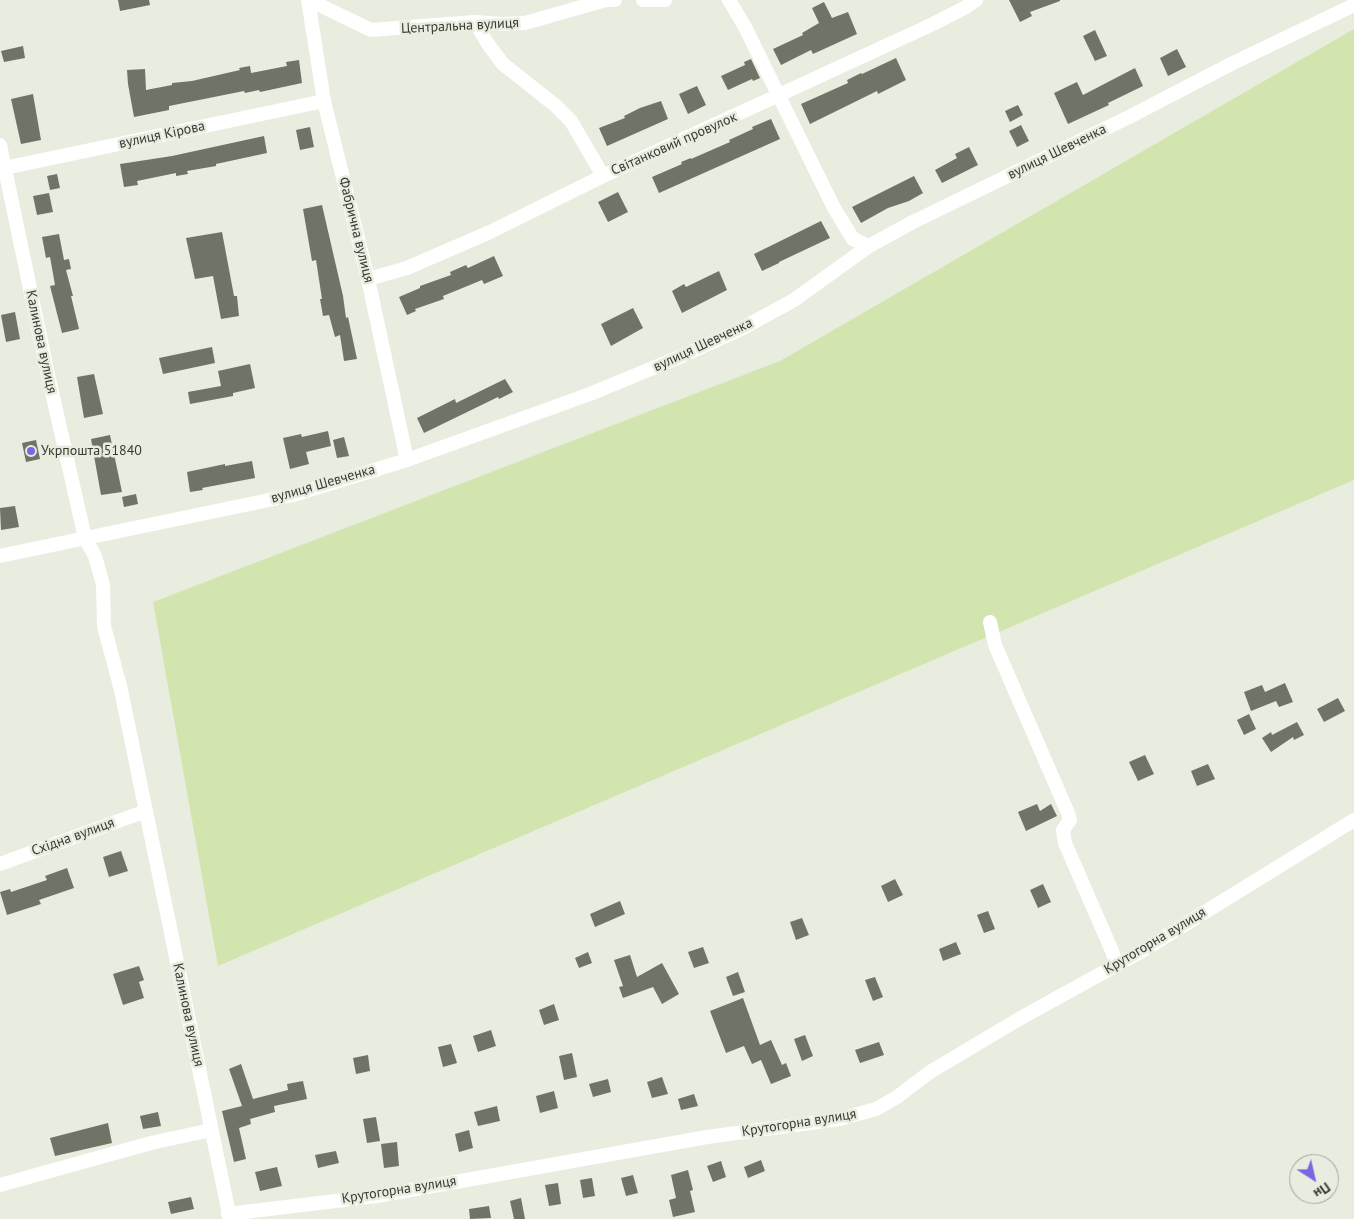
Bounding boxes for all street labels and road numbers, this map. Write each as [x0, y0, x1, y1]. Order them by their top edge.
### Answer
street label: Центральна вулиця [401, 15, 519, 37]
street label: Світанковий провулок [608, 109, 740, 179]
street label: вулиця Кірова [118, 118, 206, 152]
street label: вулиця Шевченка [1005, 121, 1109, 183]
street label: Фабрична вулиця [335, 176, 377, 284]
street label: Калинова вулиця [22, 289, 60, 395]
street label: вулиця Шевченка [651, 315, 755, 375]
street label: вулиця Шевченка [269, 461, 377, 507]
street label: Східна вулиця [29, 814, 117, 860]
street label: Крутогорна вулиця [1101, 904, 1209, 978]
street label: Калинова вулиця [169, 962, 207, 1068]
street label: Крутогорна вулиця [740, 1106, 858, 1140]
street label: Крутогорна вулиця [340, 1173, 458, 1207]

